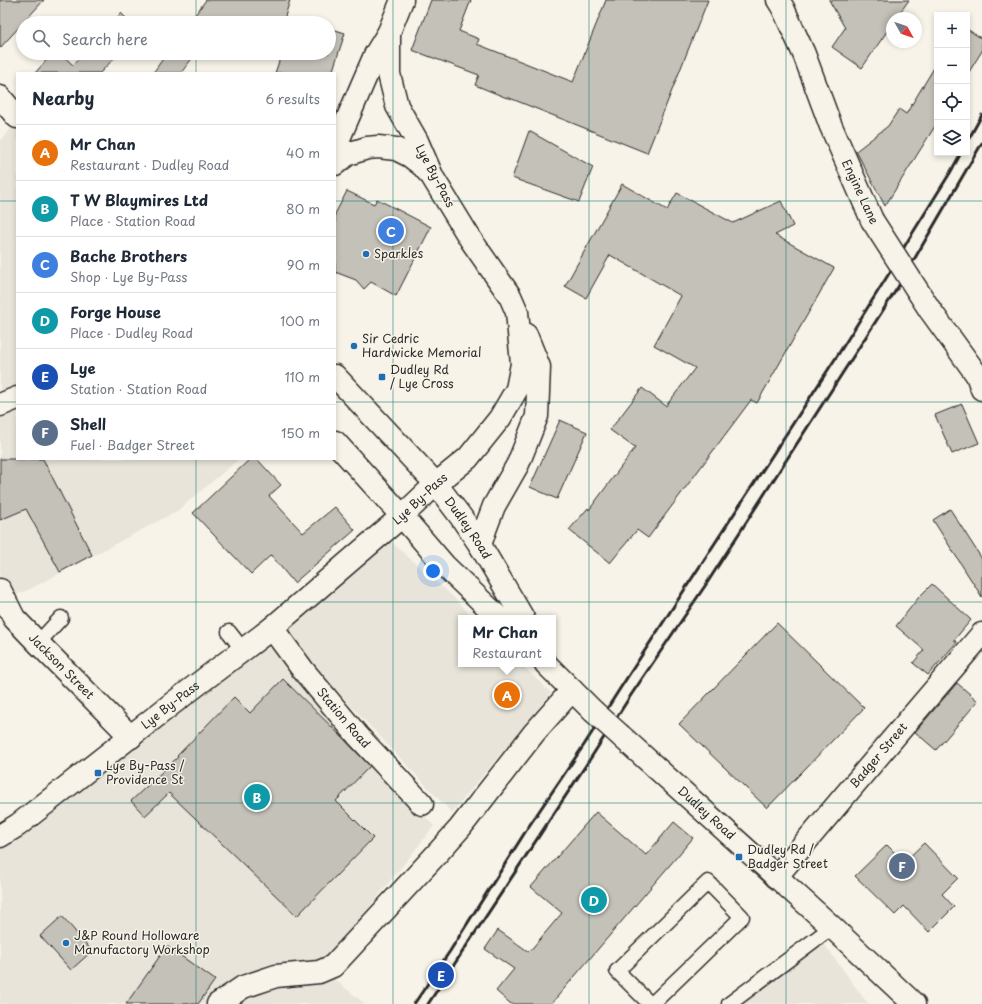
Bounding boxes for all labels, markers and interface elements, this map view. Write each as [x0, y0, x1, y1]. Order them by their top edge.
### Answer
north arrow [886, 12, 922, 48]
map controls [934, 12, 970, 156]
button: + [934, 12, 970, 48]
search box [16, 16, 336, 60]
icon: search [30, 27, 52, 49]
text: Search here [62, 27, 148, 50]
button: − [934, 48, 970, 84]
button: locate [934, 84, 970, 120]
text: Nearby [32, 85, 94, 111]
text: 6 results [265, 89, 320, 108]
button: layers [934, 120, 970, 156]
text: Mr Chan [70, 132, 136, 155]
street label: Lye By-Pass [412, 141, 460, 211]
text: A [40, 143, 50, 162]
text: 40 m [286, 143, 320, 162]
text: Restaurant · Dudley Road [70, 155, 229, 174]
street label: Engine Lane [838, 156, 884, 227]
text: T W Blaymires Ltd [70, 188, 208, 211]
text: B [41, 199, 49, 218]
text: 80 m [286, 199, 320, 218]
text: Place · Station Road [70, 211, 196, 230]
pin: C [378, 216, 404, 246]
text: Bache Brothers [70, 244, 187, 267]
place label: Sparkles [374, 244, 424, 262]
marker: Sparkles [361, 249, 371, 259]
text: C [40, 255, 50, 274]
text: 90 m [287, 255, 320, 274]
text: Shop · Lye By-Pass [70, 267, 188, 286]
text: Forge House [70, 300, 161, 323]
text: D [40, 311, 50, 330]
text: 100 m [280, 311, 320, 330]
text: Place · Dudley Road [70, 323, 193, 342]
place label: Sir Cedric Hardwicke Memorial [362, 329, 482, 361]
marker: Sir Cedric Hardwicke Memorial [349, 341, 359, 351]
text: Lye [70, 356, 96, 379]
place label: Dudley Rd / Lye Cross [390, 360, 454, 392]
text: E [41, 367, 49, 386]
text: 110 m [285, 367, 320, 386]
marker: Dudley Rd / Lye Cross [377, 372, 387, 382]
text: Station · Station Road [70, 379, 207, 398]
text: Shell [70, 412, 106, 435]
text: F [41, 423, 49, 442]
text: 150 m [281, 423, 320, 442]
text: Fuel · Badger Street [70, 435, 195, 454]
street label: Lye By-Pass [388, 468, 451, 528]
street label: Dudley Road [440, 492, 496, 562]
your location [423, 561, 443, 581]
popup [458, 615, 556, 667]
text: Mr Chan [472, 620, 538, 643]
street label: Jackson Street [25, 629, 99, 703]
text: Restaurant [472, 643, 542, 662]
street label: Lye By-Pass [137, 676, 203, 733]
pin: A [494, 680, 520, 710]
street label: Station Road [313, 683, 375, 752]
street label: Badger Street [845, 718, 911, 792]
place label: Lye By-Pass / Providence St [106, 756, 184, 788]
marker: Lye By-Pass / Providence St [93, 768, 103, 778]
street label: Dudley Road [674, 781, 740, 843]
pin: B [244, 782, 270, 812]
place label: Dudley Rd / Badger Street [747, 840, 828, 872]
pin: F [889, 851, 915, 881]
marker: Dudley Rd / Badger Street [734, 852, 744, 862]
pin: D [581, 885, 607, 915]
place label: J&P Round Holloware Manufactory Workshop [74, 926, 210, 958]
marker: J&P Round Holloware Manufactory Workshop [61, 938, 71, 948]
pin: E [428, 960, 454, 990]

